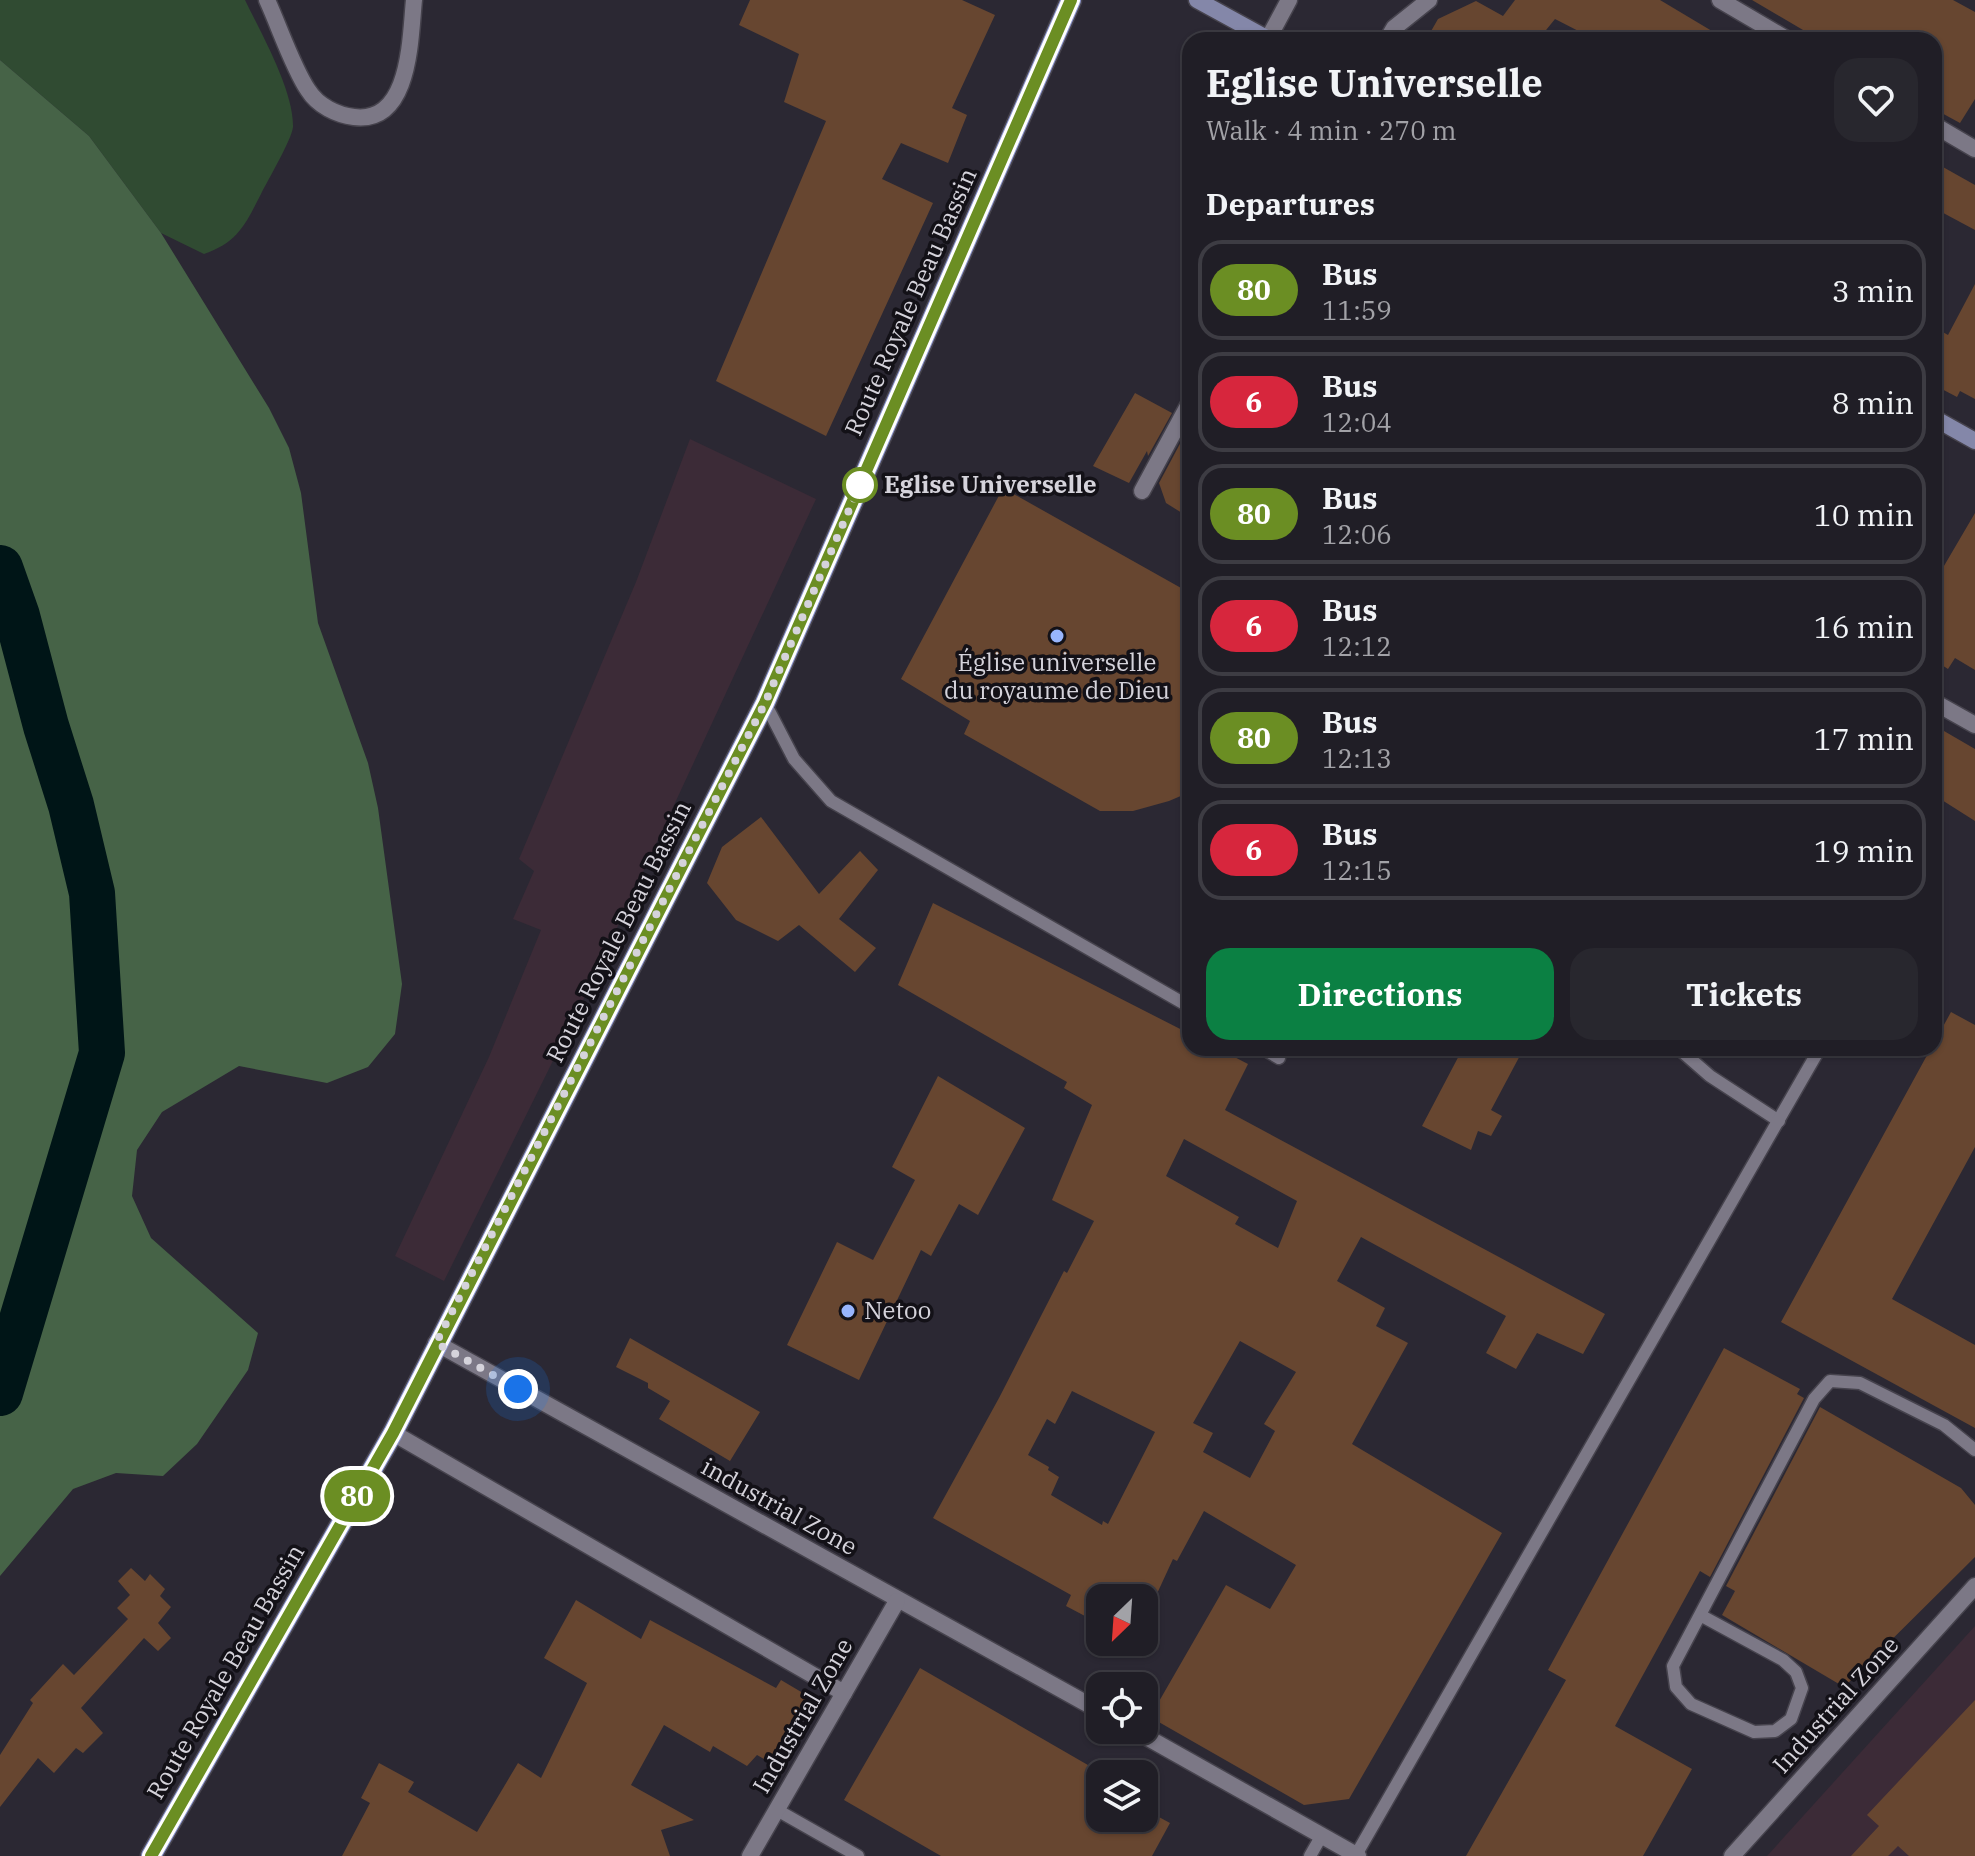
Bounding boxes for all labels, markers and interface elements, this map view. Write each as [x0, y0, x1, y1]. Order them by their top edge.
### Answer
text: Eglise Universelle [1206, 58, 1543, 107]
button: heart [1834, 58, 1918, 142]
text: Walk · 4 min · 270 m [1206, 113, 1457, 147]
street label: Route Royale Beau Bassin [837, 163, 984, 440]
text: Departures [1206, 184, 1375, 223]
text: Bus [1322, 254, 1377, 293]
text: 80 [1237, 271, 1271, 308]
text: 3 min [1832, 271, 1914, 310]
text: 11:59 [1322, 293, 1392, 327]
text: Bus [1322, 366, 1377, 405]
text: 6 [1246, 383, 1262, 420]
text: 8 min [1832, 383, 1914, 422]
text: 12:04 [1322, 405, 1392, 439]
marker: Eglise Universelle [843, 468, 877, 502]
place label: Eglise Universelle [884, 468, 1097, 500]
text: Bus [1322, 478, 1377, 517]
text: 80 [1237, 495, 1271, 532]
text: 10 min [1814, 495, 1914, 534]
text: 12:06 [1322, 517, 1392, 551]
text: Bus [1322, 590, 1377, 629]
text: 6 [1246, 607, 1262, 644]
text: 16 min [1814, 607, 1914, 646]
marker: Église universelle du royaume de Dieu [1048, 627, 1066, 645]
text: 12:12 [1322, 629, 1392, 663]
place label: Église universelle du royaume de Dieu [944, 646, 1170, 706]
text: Bus [1322, 702, 1377, 741]
text: 80 [1237, 719, 1271, 756]
text: 17 min [1814, 719, 1914, 758]
text: 12:13 [1322, 741, 1392, 775]
street label: Route Royale Beau Bassin [538, 795, 698, 1068]
text: Bus [1322, 814, 1377, 853]
text: 6 [1246, 831, 1262, 868]
text: 19 min [1814, 831, 1914, 870]
text: 12:15 [1322, 853, 1392, 887]
button: Directions [1206, 948, 1554, 1040]
button: Tickets [1570, 948, 1918, 1040]
place label: Netoo [864, 1294, 931, 1326]
marker: Netoo [839, 1302, 857, 1320]
your location [498, 1369, 538, 1409]
street label: industrial Zone [696, 1450, 863, 1562]
line badge: 80 [321, 1470, 393, 1522]
text: 80 [340, 1477, 374, 1514]
street label: Route Royale Beau Bassin [139, 1538, 311, 1805]
north arrow [1086, 1584, 1158, 1656]
map controls [1086, 1584, 1158, 1832]
street label: Industrial Zone [1765, 1629, 1905, 1780]
street label: Industrial Zone [745, 1632, 860, 1799]
button: locate [1086, 1672, 1158, 1744]
button: layers [1086, 1760, 1158, 1832]

